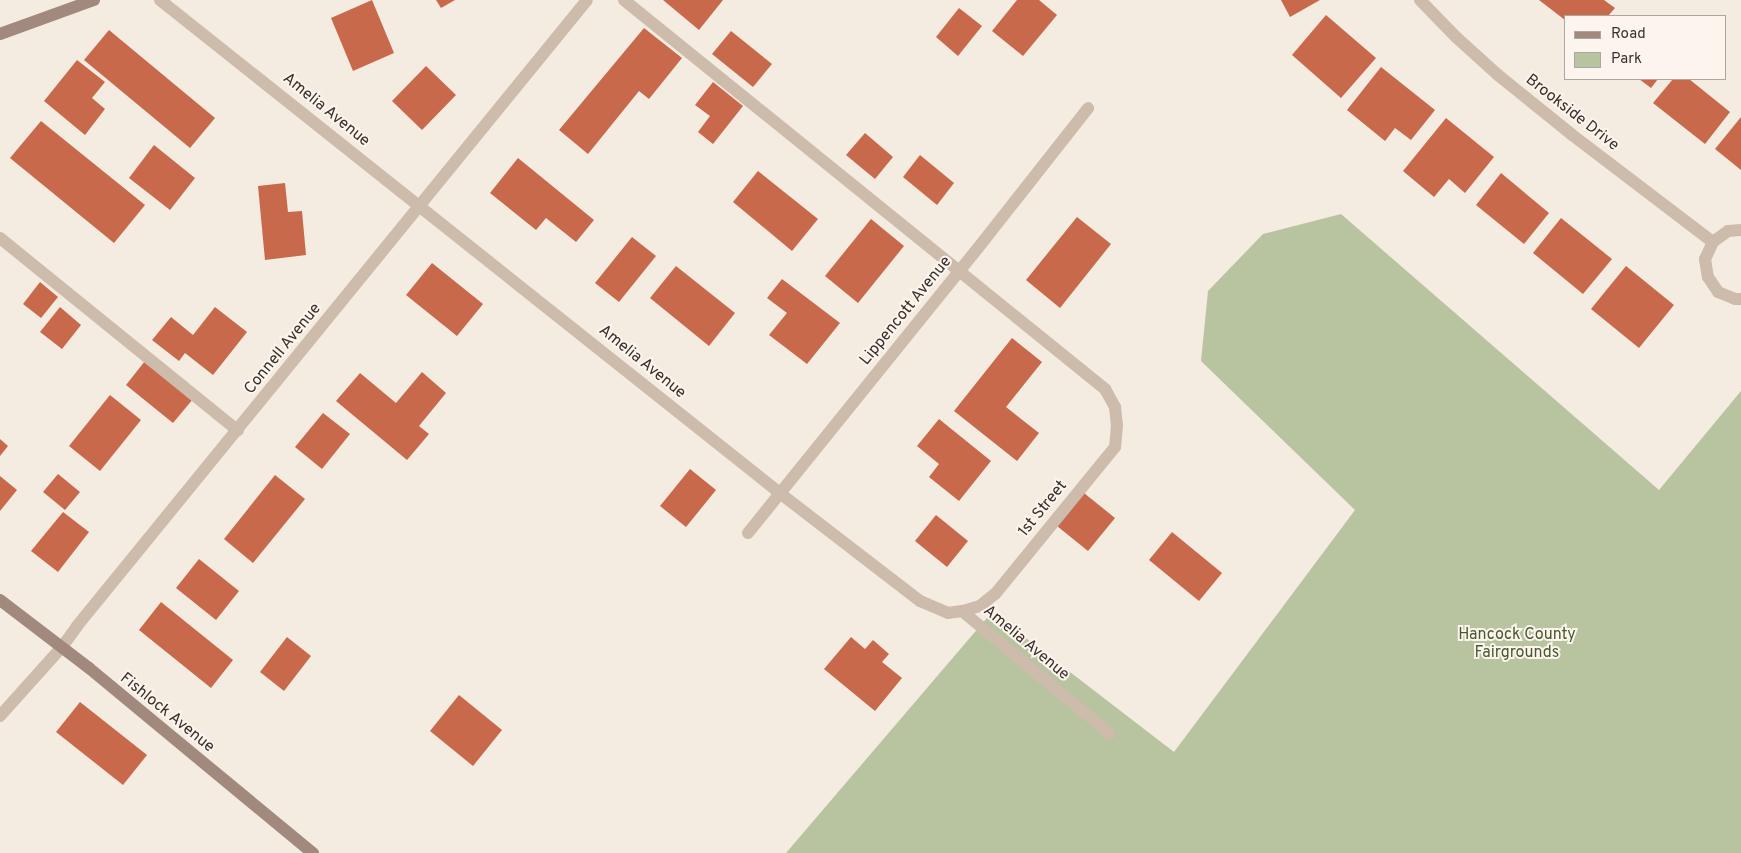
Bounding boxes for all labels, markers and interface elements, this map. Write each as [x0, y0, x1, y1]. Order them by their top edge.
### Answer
legend [1564, 15, 1726, 80]
text: Road [1611, 25, 1646, 44]
text: Park [1611, 50, 1642, 69]
street label: Amelia Avenue [278, 69, 374, 151]
street label: Brookside Drive [1521, 71, 1623, 155]
street label: Lippencott Avenue [856, 252, 956, 370]
street label: Connell Avenue [240, 299, 326, 399]
street label: Amelia Avenue [594, 321, 690, 403]
street label: 1st Street [1015, 477, 1071, 541]
street label: Amelia Avenue [979, 601, 1073, 685]
park label: Hancock County Fairgrounds [1458, 625, 1576, 663]
street label: Fishlock Avenue [116, 669, 218, 757]

